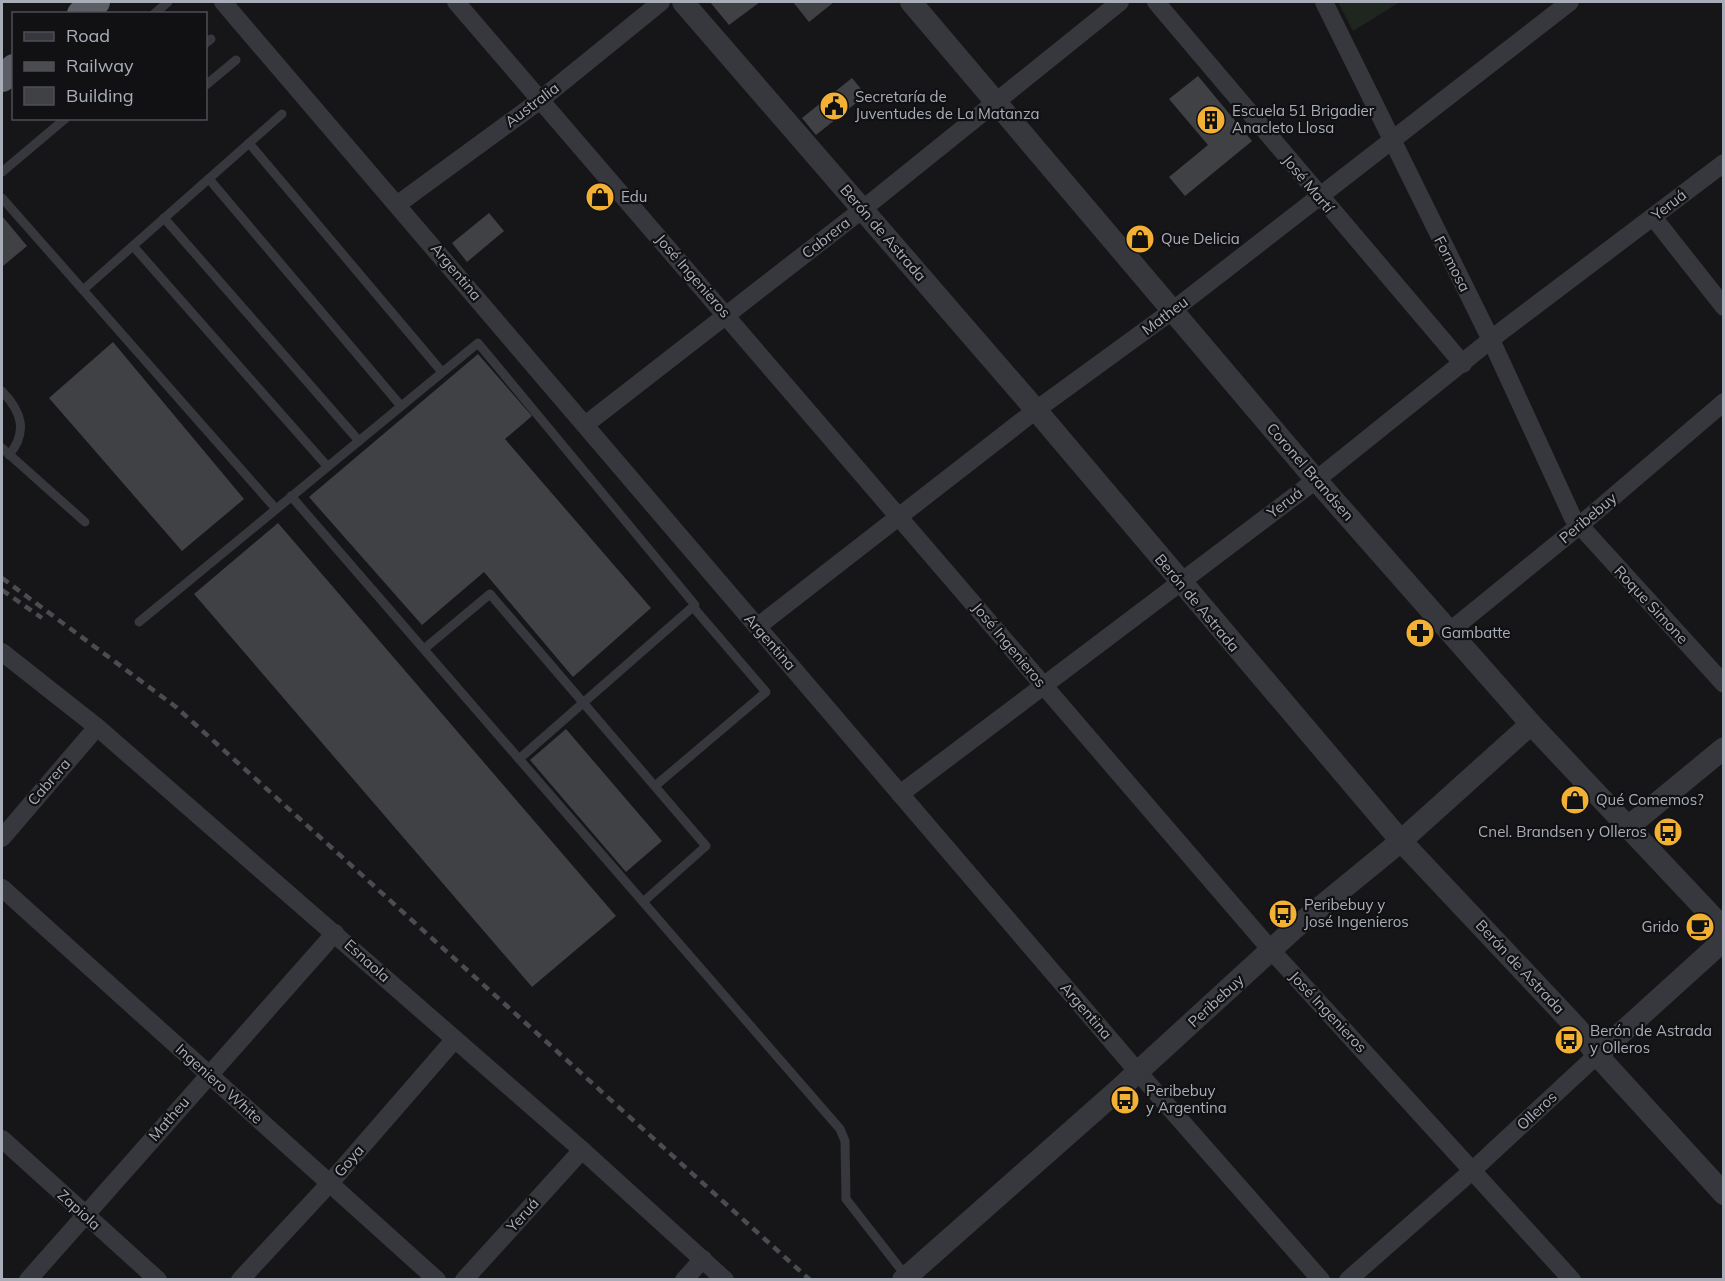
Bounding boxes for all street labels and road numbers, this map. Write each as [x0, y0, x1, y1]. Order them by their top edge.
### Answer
street label: Australia [501, 78, 562, 131]
street label: José Martí [1279, 151, 1339, 218]
street label: Berón de Astrada [836, 180, 931, 285]
street label: Yeruá [1647, 185, 1690, 225]
street label: Cabrera [798, 213, 854, 262]
street label: José Ingenieros [652, 230, 735, 321]
street label: Formosa [1430, 233, 1475, 295]
street label: Argentina [427, 239, 486, 304]
street label: Matheu [1138, 292, 1191, 339]
street label: Coronel Brandsen [1263, 419, 1358, 524]
street label: Yeruá [1263, 483, 1306, 523]
street label: Peribebuy [1555, 488, 1620, 547]
street label: Berón de Astrada [1151, 550, 1244, 656]
street label: Roque Simone [1610, 562, 1692, 648]
street label: José Ingenieros [968, 598, 1050, 691]
street label: Argentina [741, 609, 800, 674]
street label: Cabrera [23, 754, 74, 809]
street label: Berón de Astrada [1472, 916, 1569, 1018]
street label: Esnaola [341, 935, 394, 986]
street label: José Ingenieros [1286, 967, 1371, 1056]
street label: Peribebuy [1184, 970, 1248, 1031]
street label: Argentina [1057, 978, 1116, 1043]
street label: Ingeniero White [172, 1040, 267, 1128]
street label: Olleros [1513, 1087, 1561, 1134]
street label: Matheu [144, 1093, 193, 1145]
street label: Goya [330, 1141, 368, 1181]
street label: Zapiola [54, 1185, 105, 1234]
street label: Yeruá [502, 1194, 543, 1236]

